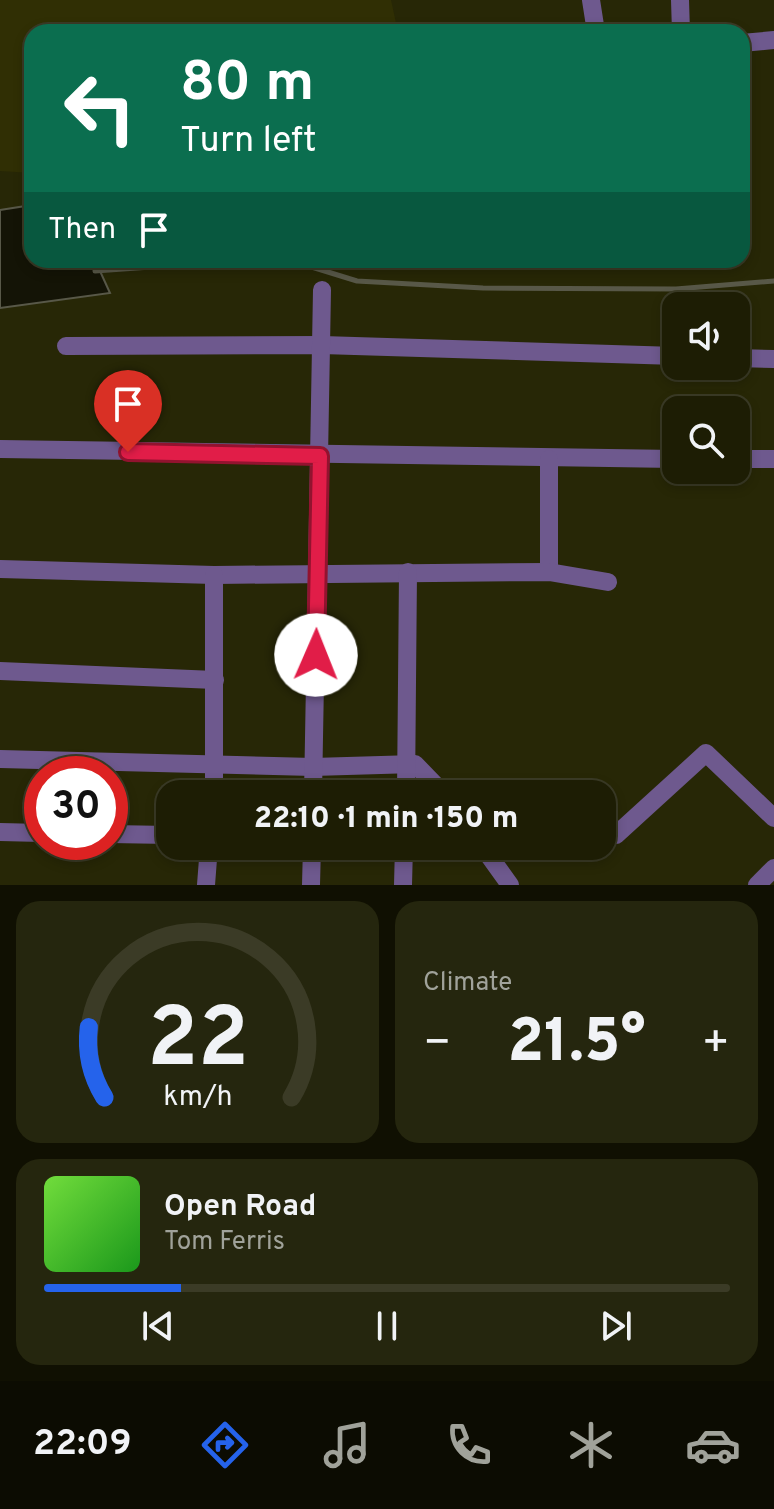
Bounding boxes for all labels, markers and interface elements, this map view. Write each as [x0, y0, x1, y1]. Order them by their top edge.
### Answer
text: 80 m [180, 50, 314, 120]
icon: left [48, 56, 152, 160]
text: Turn left [180, 119, 317, 165]
icon: arrive [132, 208, 176, 252]
text: Then [48, 212, 116, 249]
map controls [662, 292, 750, 484]
button: sound [662, 292, 750, 380]
pin [94, 370, 162, 452]
icon: arrive [106, 382, 150, 426]
button: search [662, 396, 750, 484]
position arrow [274, 613, 358, 697]
speed limit sign: 30 [24, 756, 128, 860]
text: 22:10 · 1 min · 150 m [254, 801, 518, 838]
text: Climate [423, 967, 512, 1000]
text: 22 [147, 991, 248, 1096]
text: 21.5° [507, 1007, 646, 1083]
text: − [423, 1017, 451, 1073]
text: + [702, 1017, 730, 1073]
text: km/h [163, 1080, 232, 1116]
text: Open Road [164, 1189, 316, 1226]
text: Tom Ferris [164, 1226, 285, 1259]
icon: previous [136, 1304, 180, 1348]
icon: pause [365, 1304, 409, 1348]
icon: next [594, 1304, 638, 1348]
icon: directions [197, 1417, 253, 1473]
icon: music [319, 1417, 375, 1473]
icon: phone [441, 1417, 497, 1473]
icon: climate [563, 1417, 619, 1473]
icon: car [685, 1417, 741, 1473]
text: 22:09 [33, 1422, 132, 1468]

